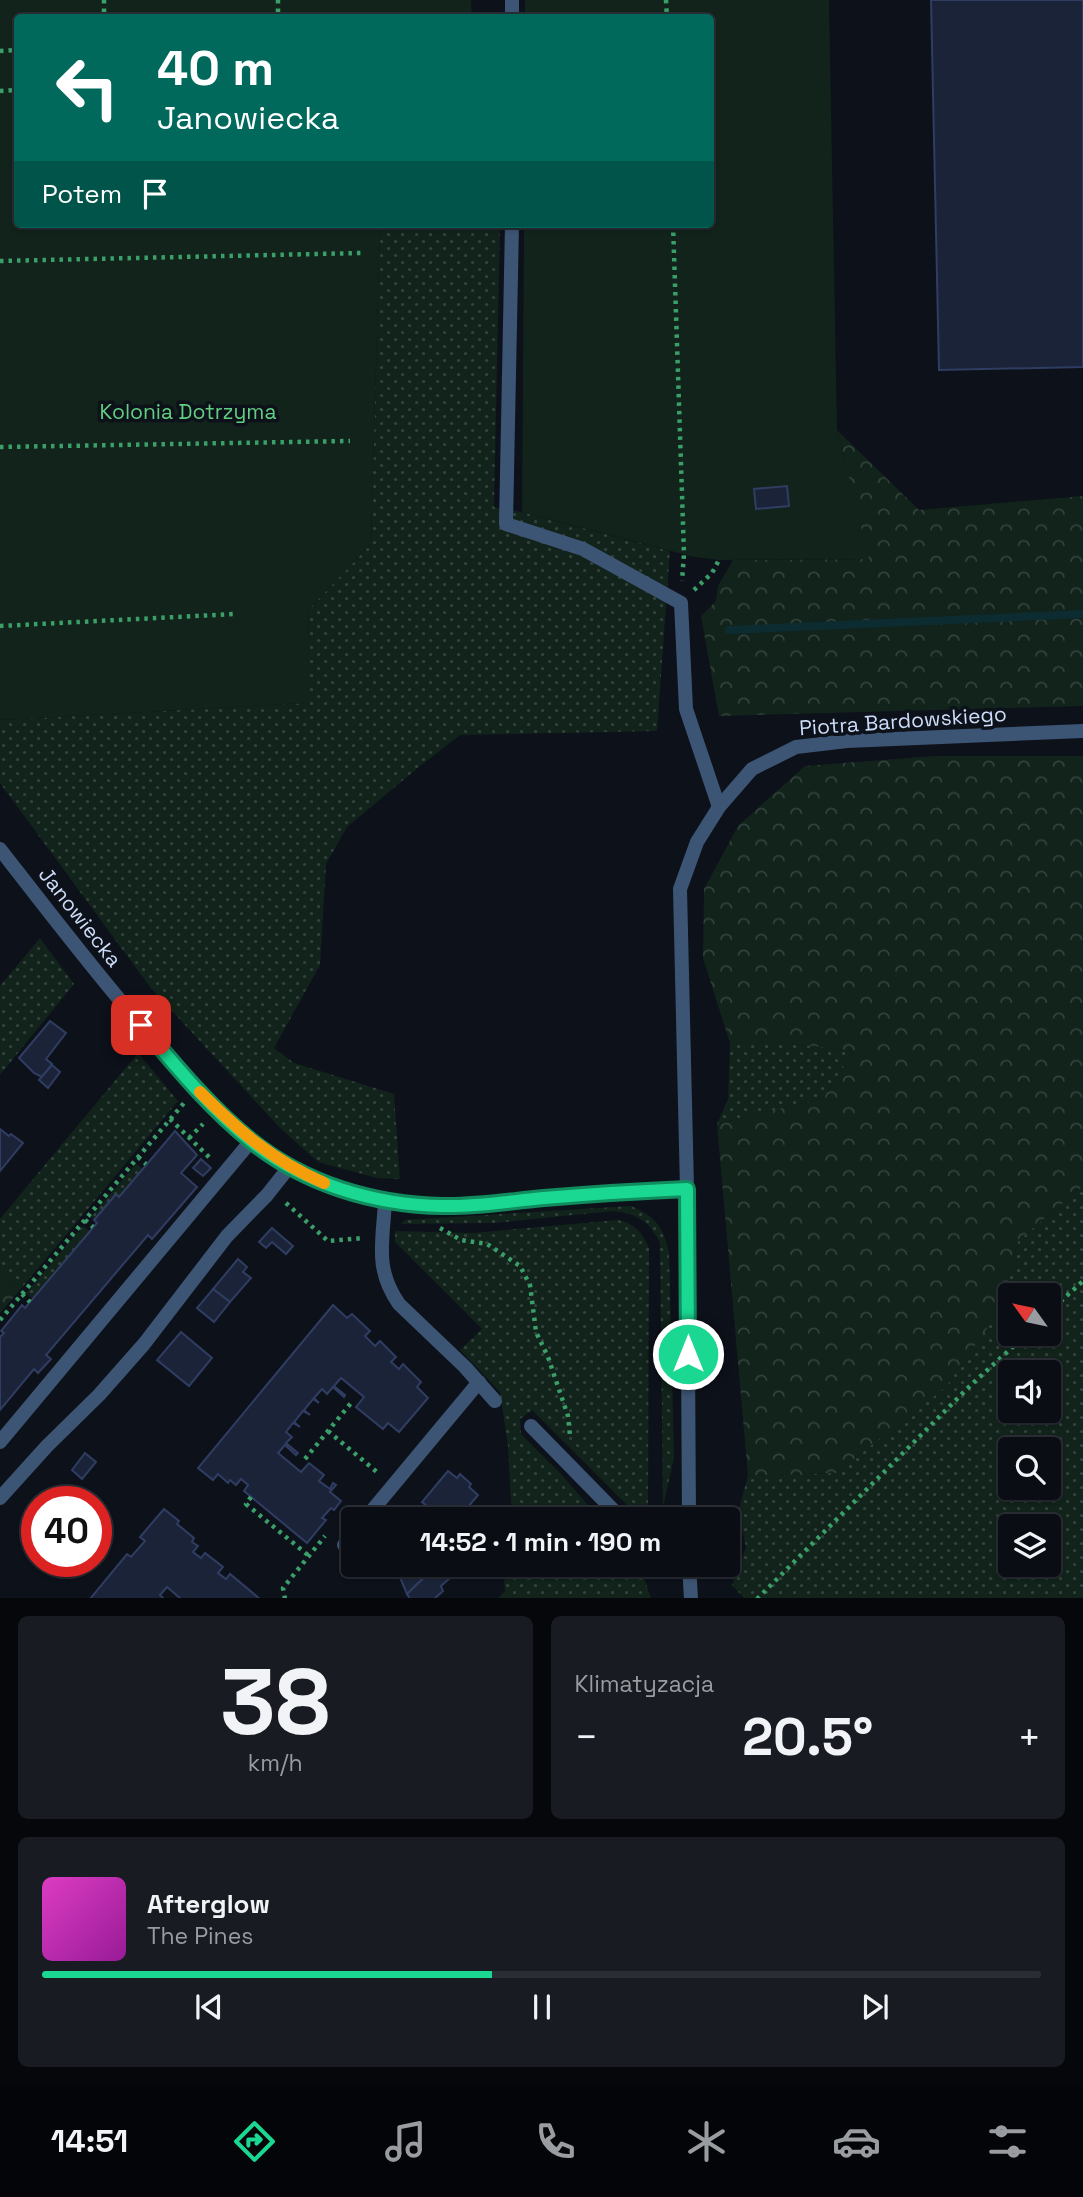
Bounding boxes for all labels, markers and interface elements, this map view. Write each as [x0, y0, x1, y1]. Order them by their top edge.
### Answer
text: 40 m [157, 37, 274, 99]
icon: left [42, 42, 133, 133]
text: Janowiecka [157, 98, 339, 138]
icon: arrive [136, 175, 174, 213]
text: Potem [42, 177, 122, 211]
park label: Kolonia Dotrzyma [100, 398, 276, 425]
street label: Piotra Bardowskiego [798, 700, 1008, 741]
street label: Janowiecka [33, 861, 128, 972]
pin [111, 995, 171, 1055]
icon: arrive [122, 1006, 160, 1044]
north arrow [998, 1283, 1060, 1346]
map controls [998, 1283, 1061, 1577]
position arrow [651, 1317, 725, 1391]
button: sound [998, 1360, 1061, 1423]
button: search [998, 1437, 1061, 1500]
speed limit sign: 40 [21, 1486, 112, 1577]
button: layers [998, 1514, 1061, 1577]
text: 14:52 · 1 min · 190 m [420, 1525, 661, 1559]
text: 38 [220, 1644, 330, 1761]
text: Klimatyzacja [575, 1669, 714, 1699]
text: 20.5° [742, 1704, 873, 1770]
text: − [575, 1713, 598, 1761]
text: + [1017, 1713, 1041, 1761]
text: km/h [248, 1748, 303, 1778]
text: Afterglow [147, 1887, 270, 1921]
text: The Pines [147, 1921, 253, 1951]
icon: previous [190, 1988, 228, 2026]
icon: pause [523, 1988, 561, 2026]
icon: next [856, 1988, 894, 2026]
icon: directions [230, 2117, 279, 2166]
icon: music [381, 2117, 430, 2166]
icon: phone [531, 2117, 580, 2166]
icon: climate [682, 2117, 731, 2166]
icon: car [832, 2117, 881, 2166]
icon: filters [983, 2117, 1032, 2166]
text: 14:51 [51, 2121, 128, 2161]

